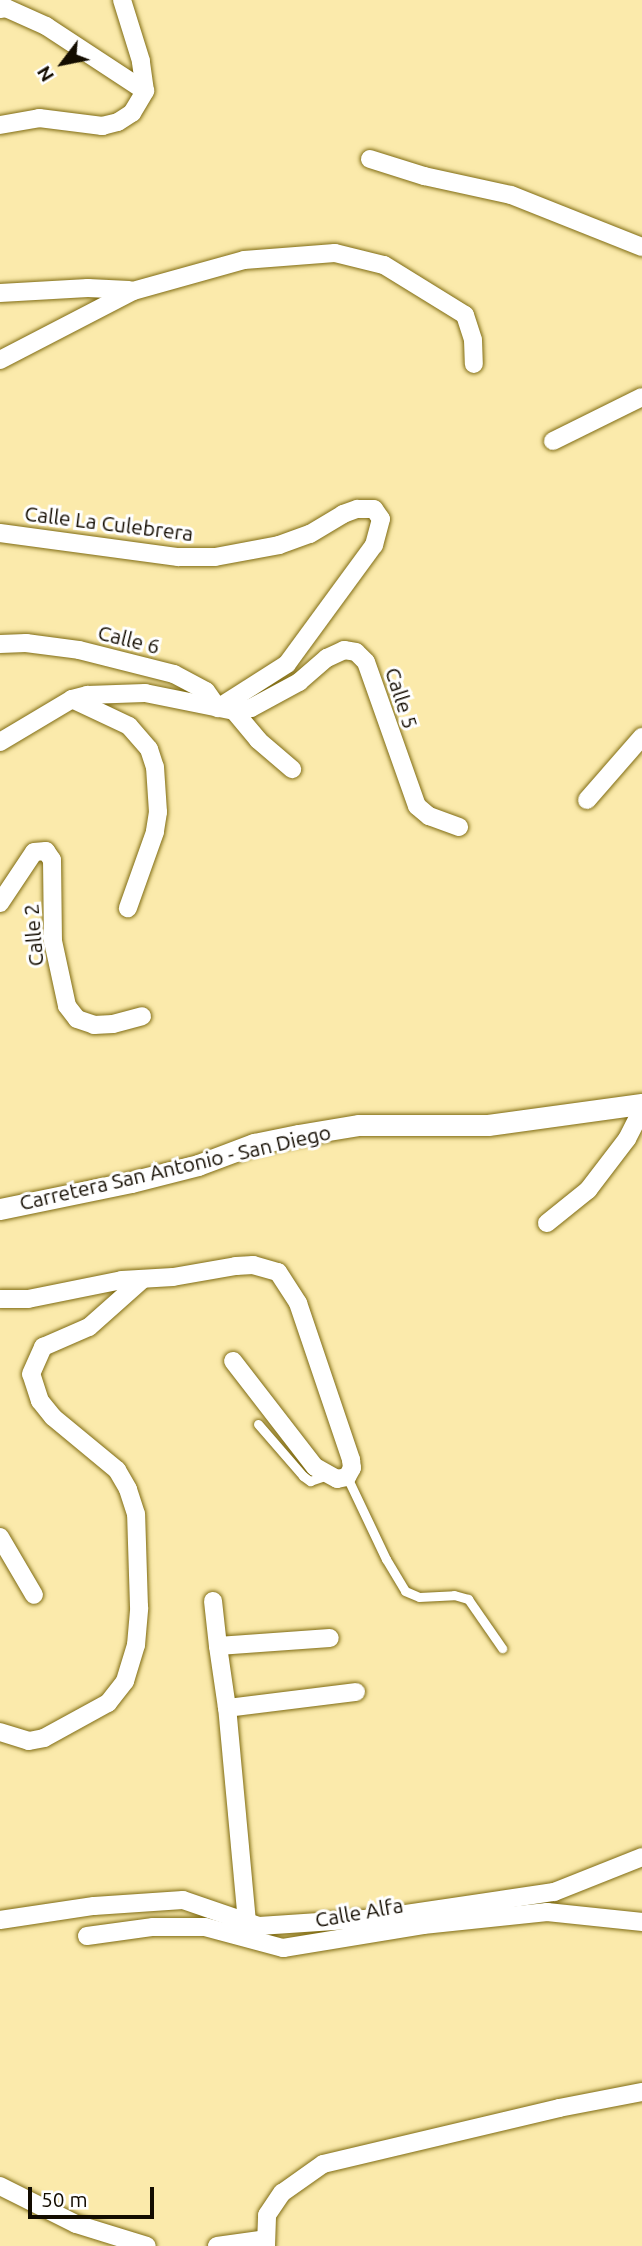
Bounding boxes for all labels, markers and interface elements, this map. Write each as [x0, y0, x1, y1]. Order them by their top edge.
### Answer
north arrow [28, 28, 98, 98]
text: N [32, 62, 58, 86]
street label: Calle La Culebrera [23, 500, 195, 546]
street label: Calle 6 [95, 619, 163, 659]
street label: Calle 5 [380, 664, 424, 732]
street label: Calle 2 [18, 903, 48, 967]
street label: Carretera San Antonio - San Diego [17, 1119, 333, 1215]
street label: Calle Alfa [313, 1892, 405, 1932]
scale bar [32, 2172, 158, 2216]
text: 50 m [41, 2187, 88, 2211]

